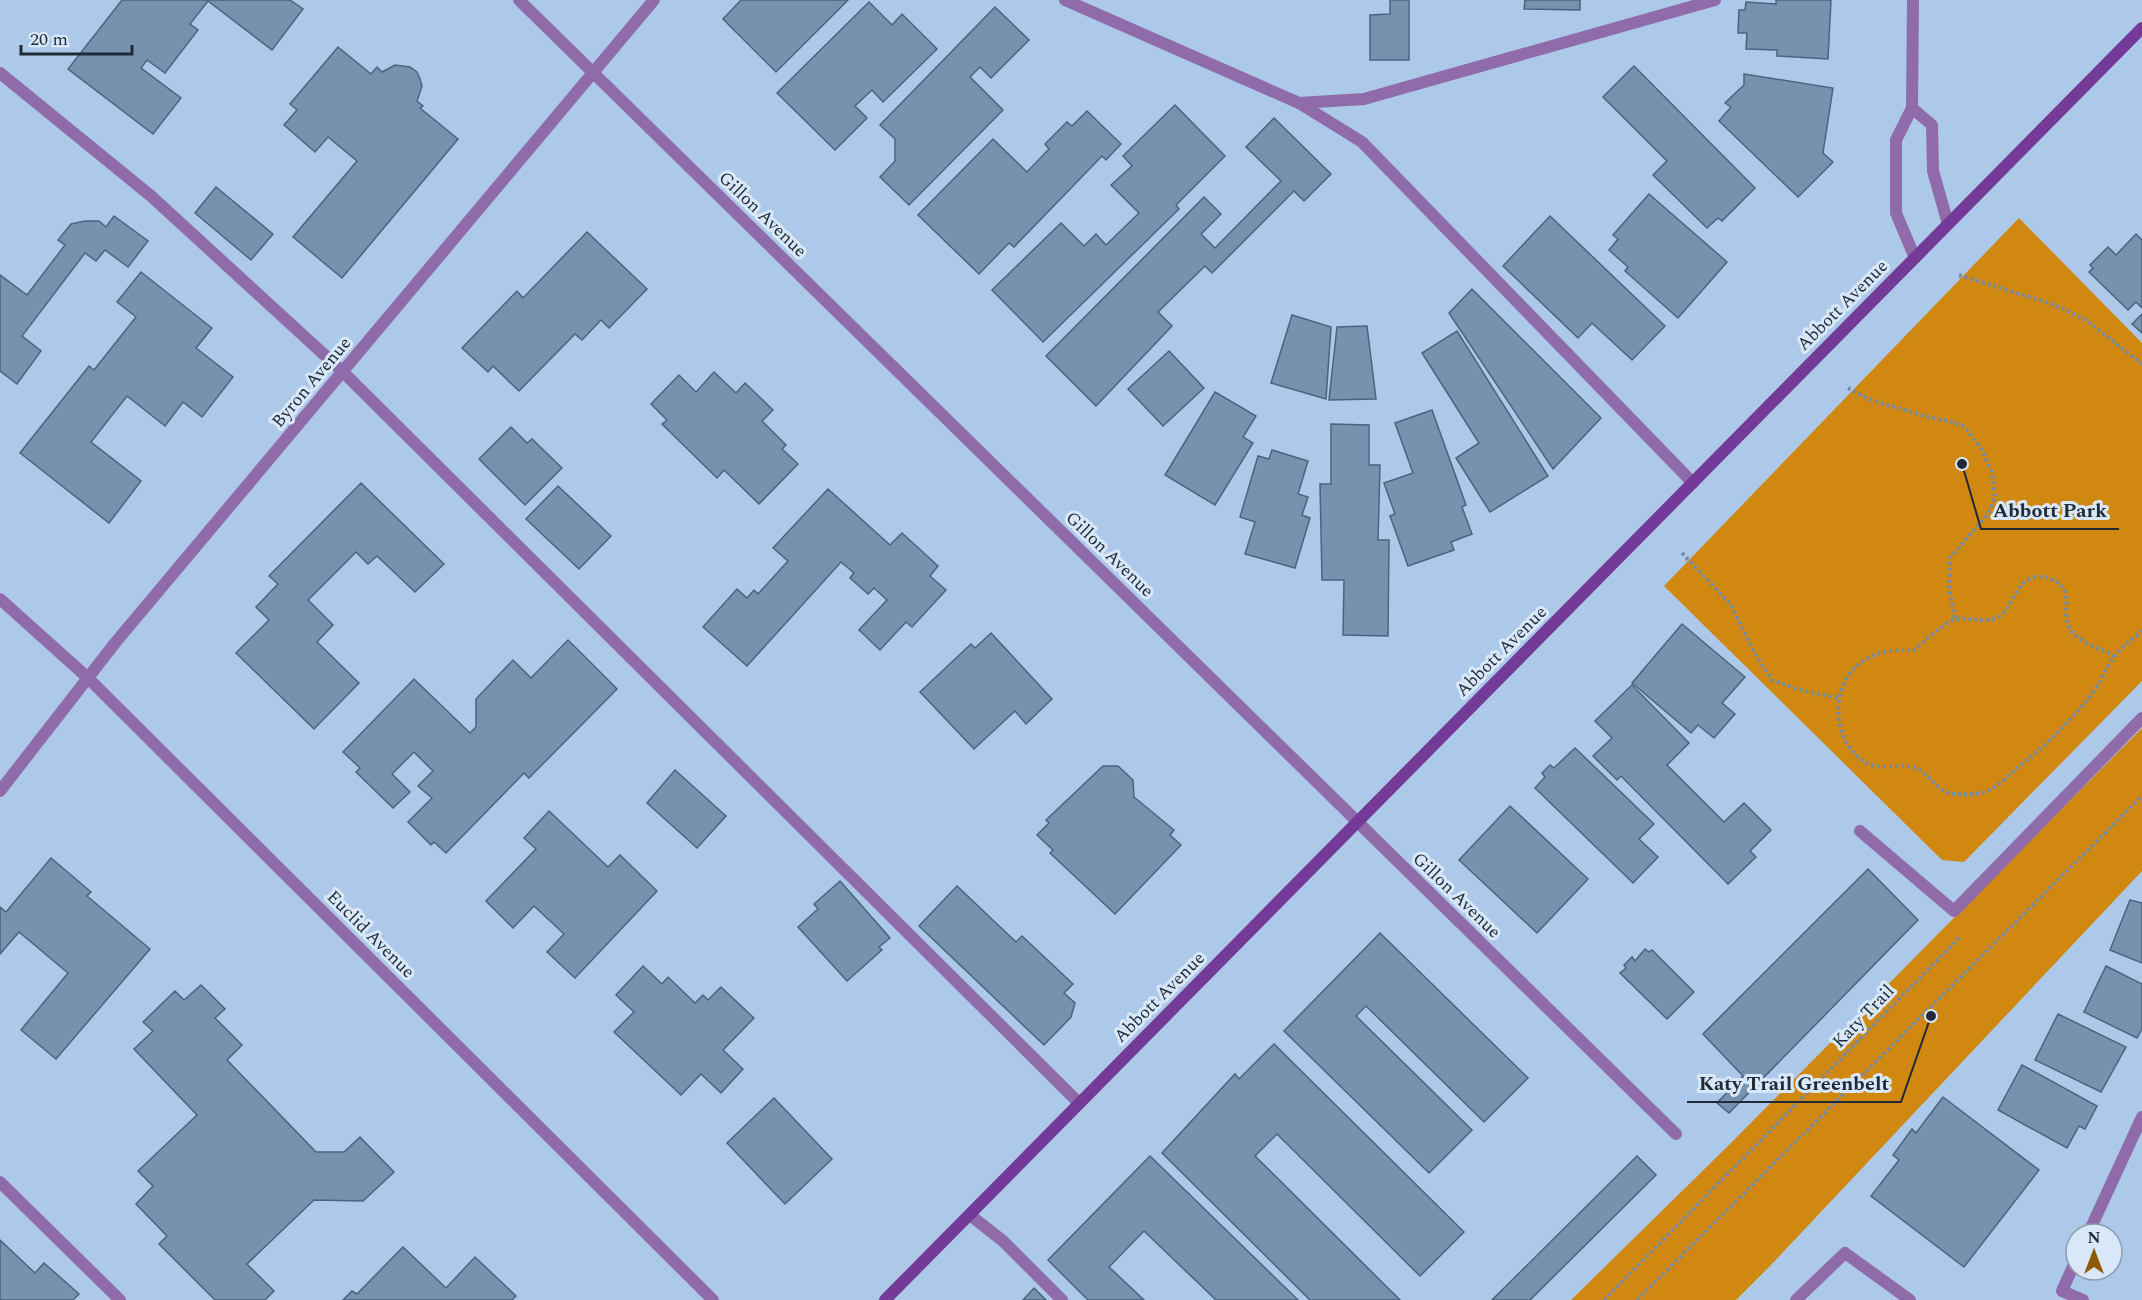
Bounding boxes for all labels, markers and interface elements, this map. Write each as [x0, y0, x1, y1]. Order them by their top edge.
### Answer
scale bar [21, 18, 132, 56]
text: 20 m [30, 26, 68, 53]
street label: Gillon Avenue [712, 165, 813, 264]
street label: Abbott Avenue [1790, 253, 1894, 357]
street label: Byron Avenue [265, 331, 358, 434]
callout: Abbott Park [1981, 491, 2119, 529]
text: Abbott Park [1993, 496, 2107, 526]
street label: Gillon Avenue [1059, 505, 1160, 604]
street label: Abbott Avenue [1449, 599, 1553, 703]
street label: Gillon Avenue [1406, 846, 1507, 945]
street label: Euclid Avenue [320, 884, 421, 985]
street label: Abbott Avenue [1107, 945, 1211, 1049]
street label: Katy Trail [1826, 978, 1901, 1054]
callout: Katy Trail Greenbelt [1687, 1064, 1901, 1102]
text: Katy Trail Greenbelt [1699, 1069, 1889, 1099]
north arrow [2064, 1222, 2124, 1282]
text: N [2087, 1226, 2101, 1250]

